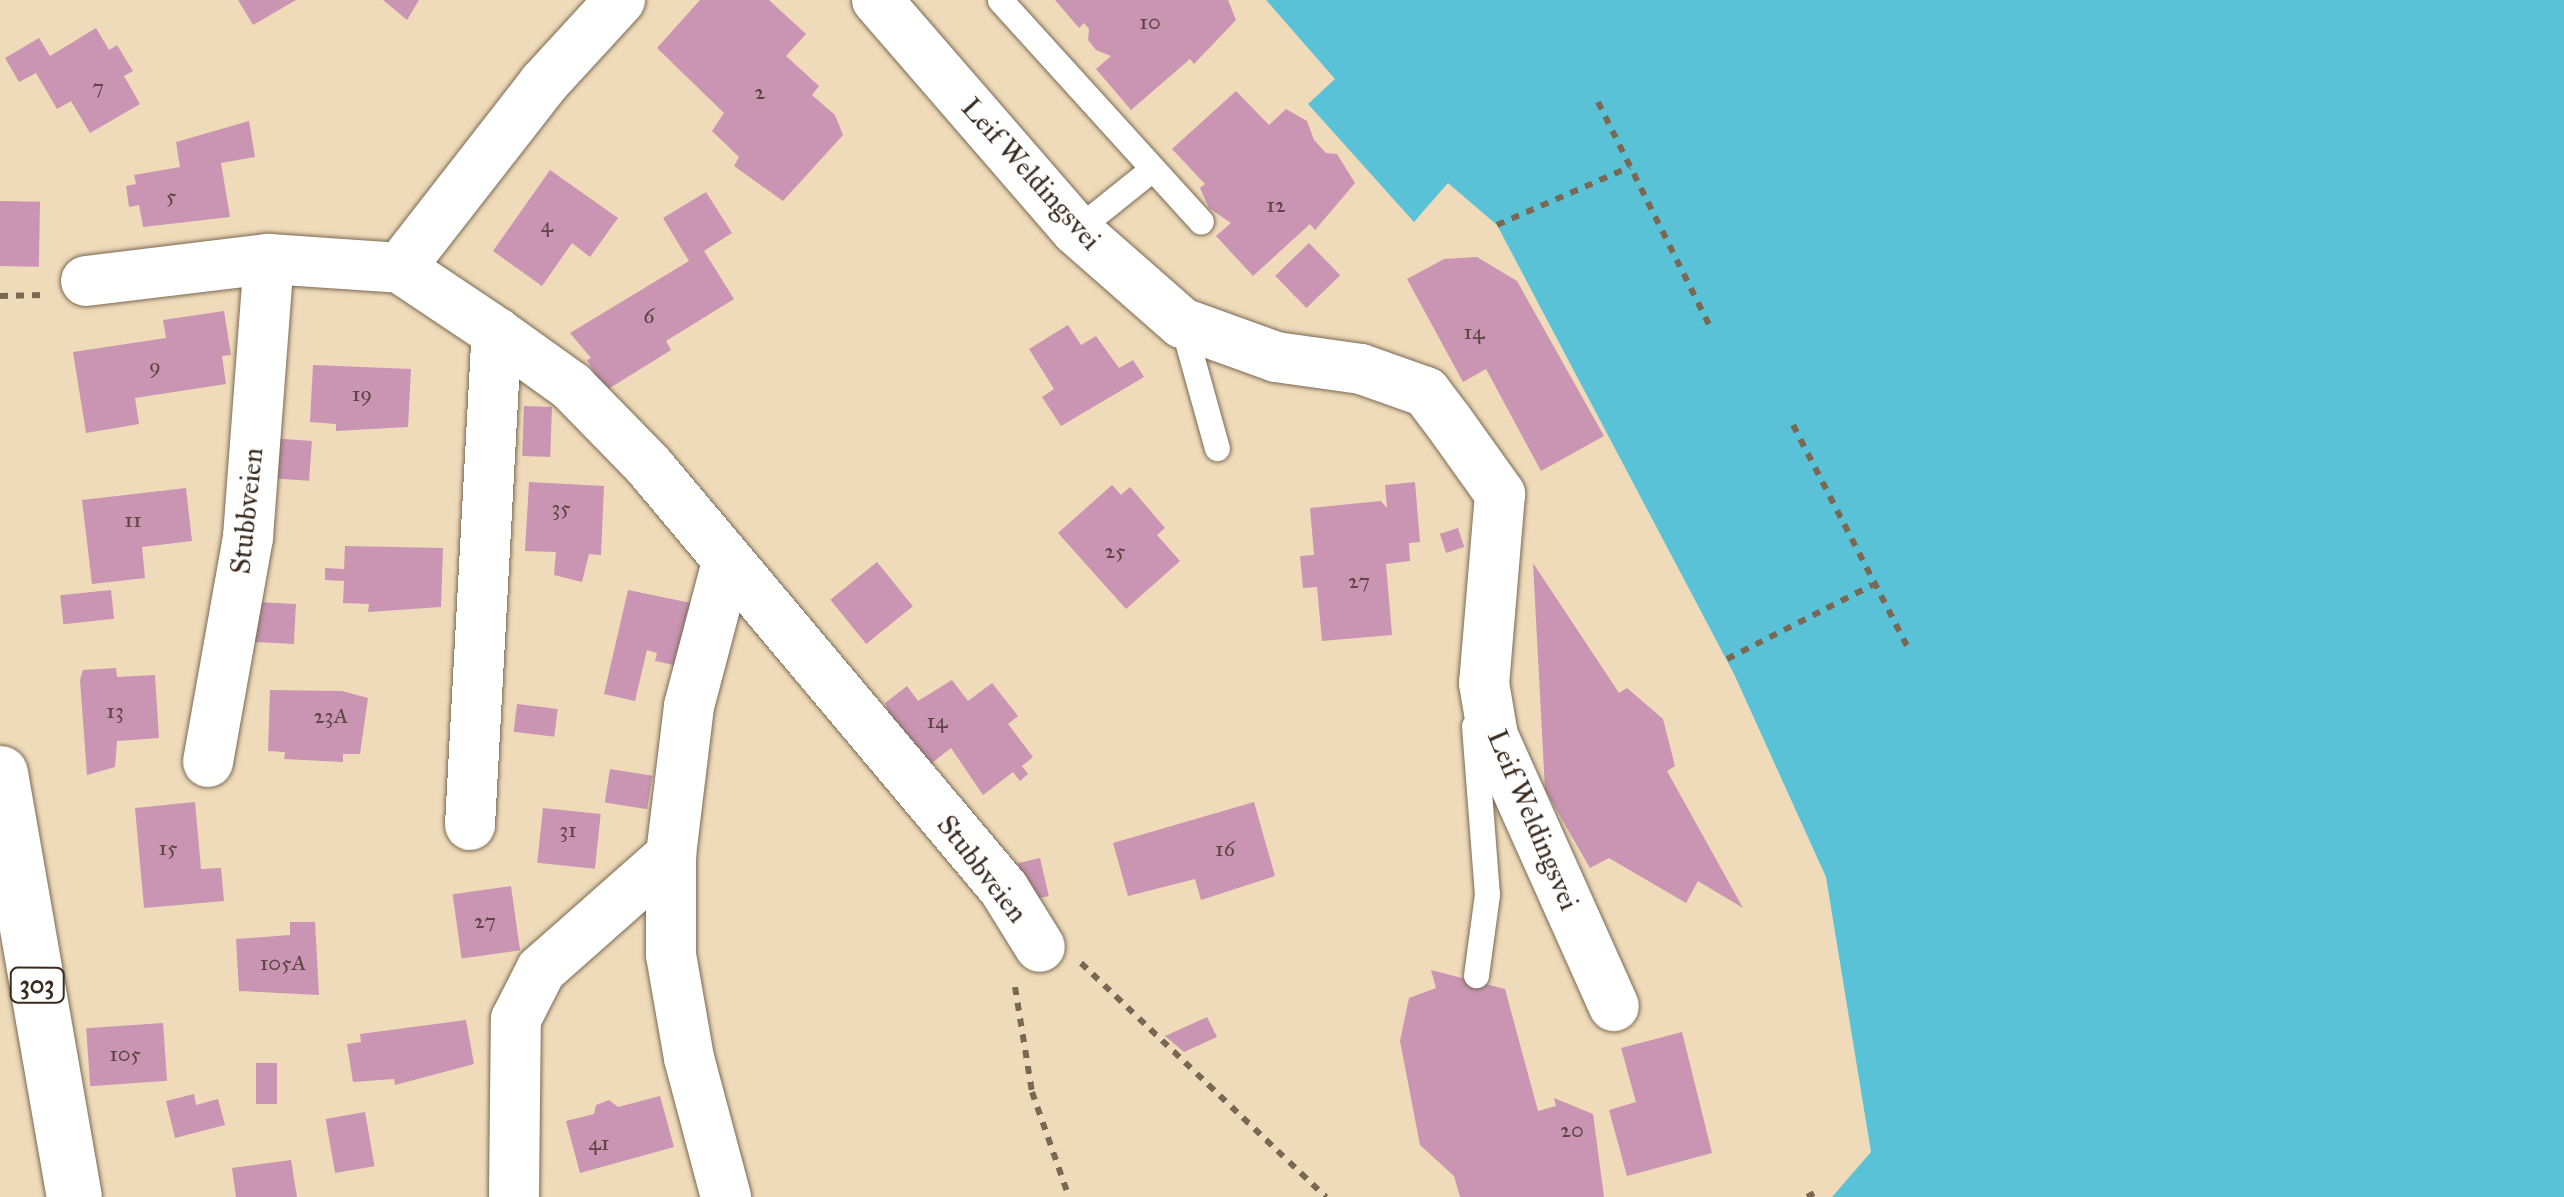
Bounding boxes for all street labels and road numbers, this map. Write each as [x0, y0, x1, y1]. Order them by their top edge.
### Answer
street label: Leif Weldingsvei [954, 91, 1108, 257]
street label: Stubbveien [224, 446, 270, 576]
street label: Leif Weldingsvei [1480, 725, 1586, 915]
street label: Stubbveien [930, 809, 1034, 929]
road number: 303 [10, 965, 64, 1005]

